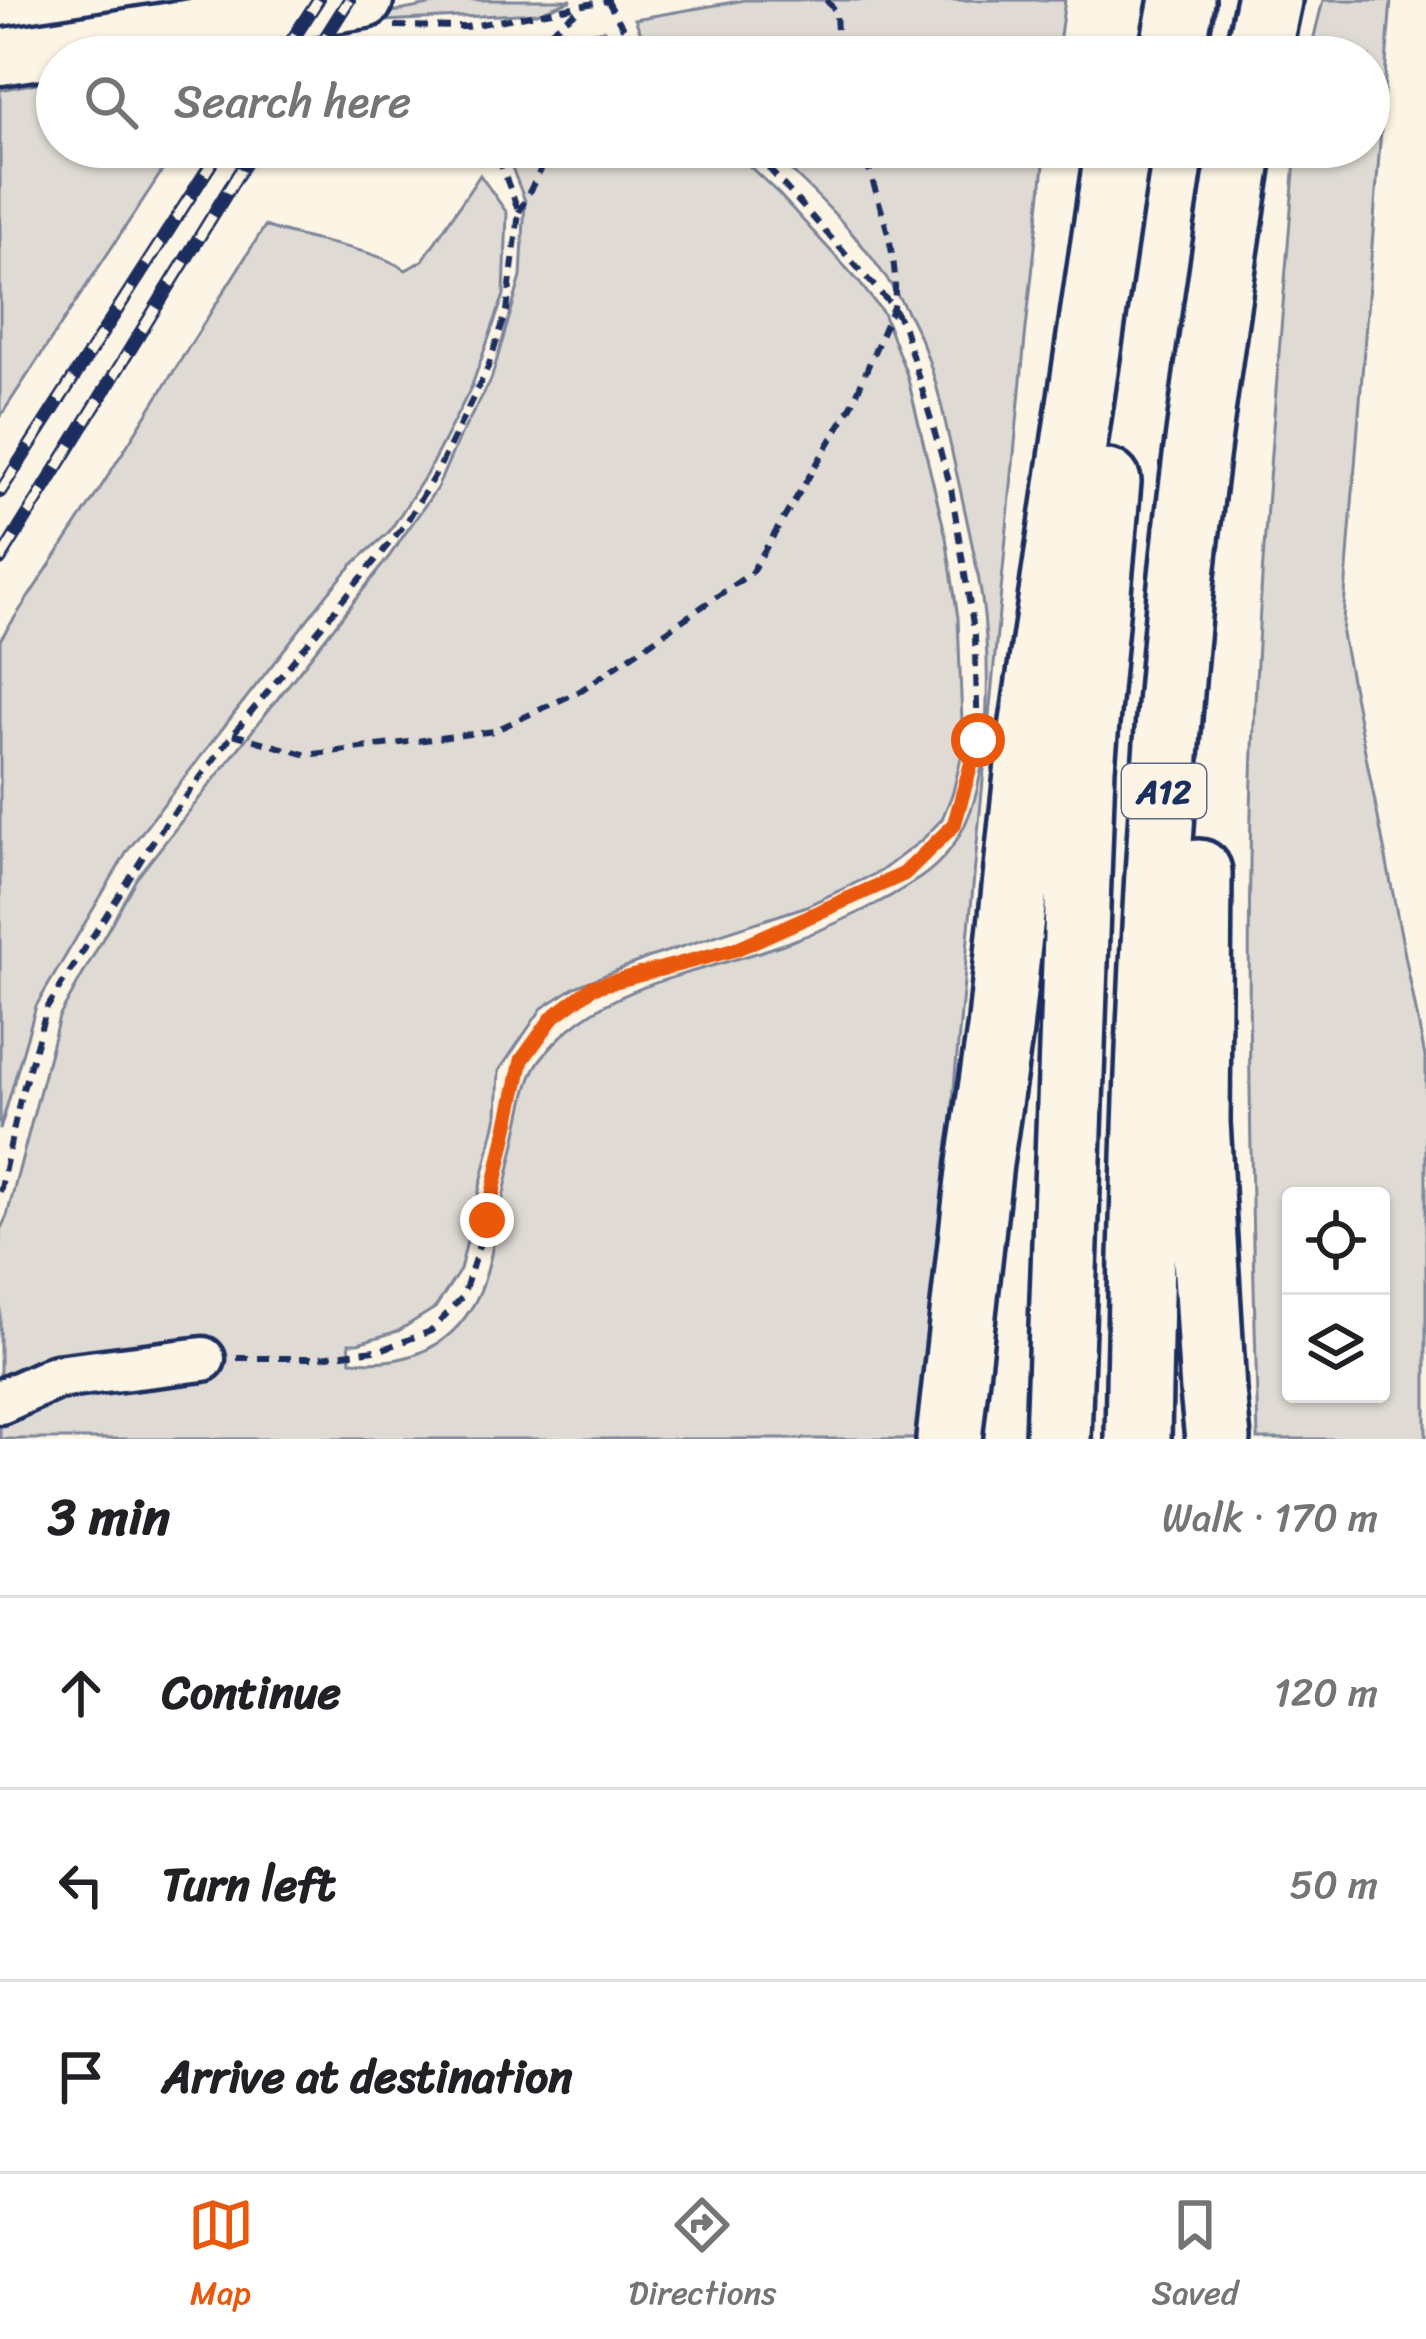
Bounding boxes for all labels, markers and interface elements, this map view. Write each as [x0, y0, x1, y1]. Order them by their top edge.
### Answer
search box [36, 36, 1390, 168]
text: Search here [174, 62, 411, 142]
icon: search [78, 69, 144, 135]
route start [951, 713, 1005, 767]
road number: A12 [1122, 764, 1206, 818]
map controls [1282, 1187, 1390, 1403]
button: locate [1282, 1187, 1390, 1295]
route end [460, 1193, 514, 1247]
button: layers [1282, 1295, 1390, 1403]
text: 3 min [48, 1472, 170, 1562]
text: Walk · 170 m [1162, 1483, 1378, 1552]
text: Continue [162, 1653, 341, 1733]
text: 120 m [1274, 1658, 1378, 1727]
icon: ahead [48, 1660, 114, 1726]
text: Turn left [162, 1845, 335, 1925]
text: 50 m [1289, 1850, 1378, 1919]
icon: left [48, 1852, 114, 1918]
text: Arrive at destination [162, 2037, 572, 2117]
icon: arrive [48, 2044, 114, 2110]
tab: Map [188, 2192, 254, 2322]
tab: Directions [629, 2192, 776, 2322]
tab: Saved [1151, 2192, 1238, 2322]

